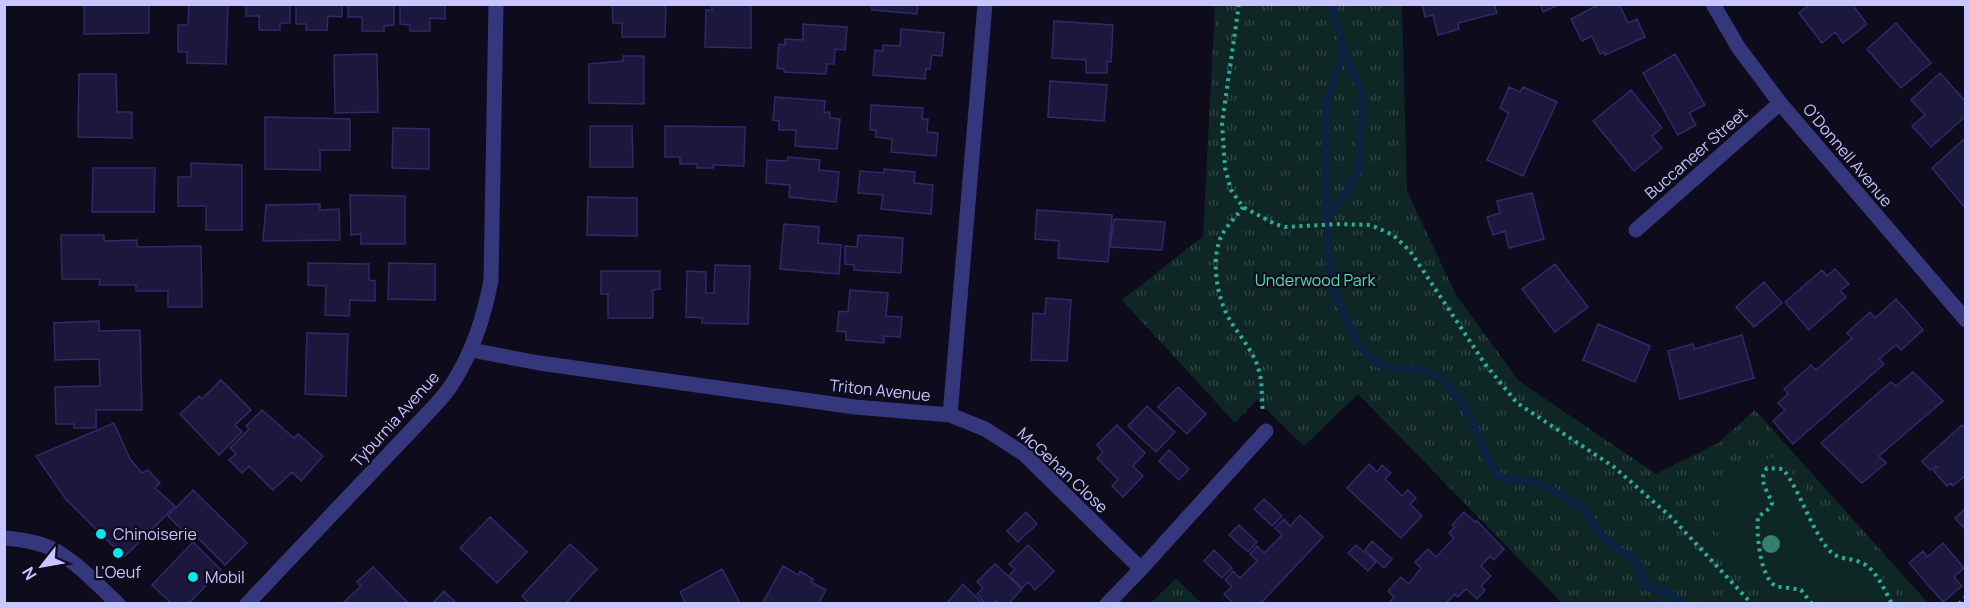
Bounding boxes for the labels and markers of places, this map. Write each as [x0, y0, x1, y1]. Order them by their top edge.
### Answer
place label: Chinoiserie [113, 523, 197, 545]
marker: Chinoiserie [94, 527, 108, 541]
marker: L'Oeuf [111, 546, 125, 560]
place label: L'Oeuf [95, 561, 141, 583]
place label: Mobil [205, 566, 245, 588]
marker: Mobil [186, 570, 200, 584]

